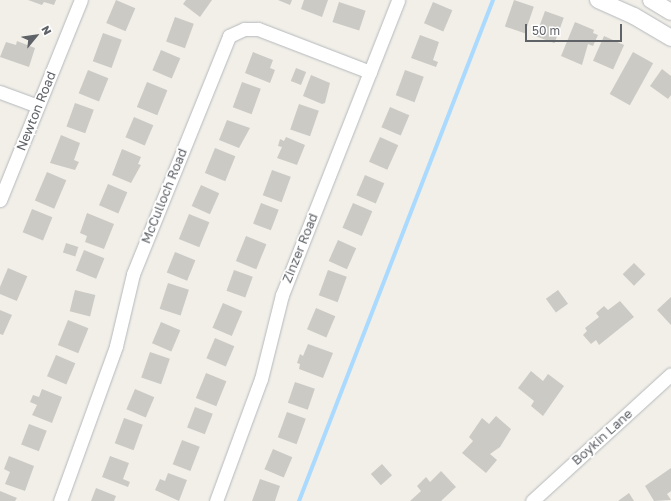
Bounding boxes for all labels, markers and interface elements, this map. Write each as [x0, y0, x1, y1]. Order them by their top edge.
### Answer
north arrow [16, 16, 56, 56]
scale bar [527, 16, 624, 42]
text: N [39, 23, 55, 37]
text: 50 m [532, 23, 560, 38]
street label: Newton Road [13, 69, 59, 153]
street label: McCulloch Road [138, 146, 190, 246]
street label: Zinzer Road [279, 211, 321, 285]
street label: Boykin Lane [569, 406, 635, 468]

